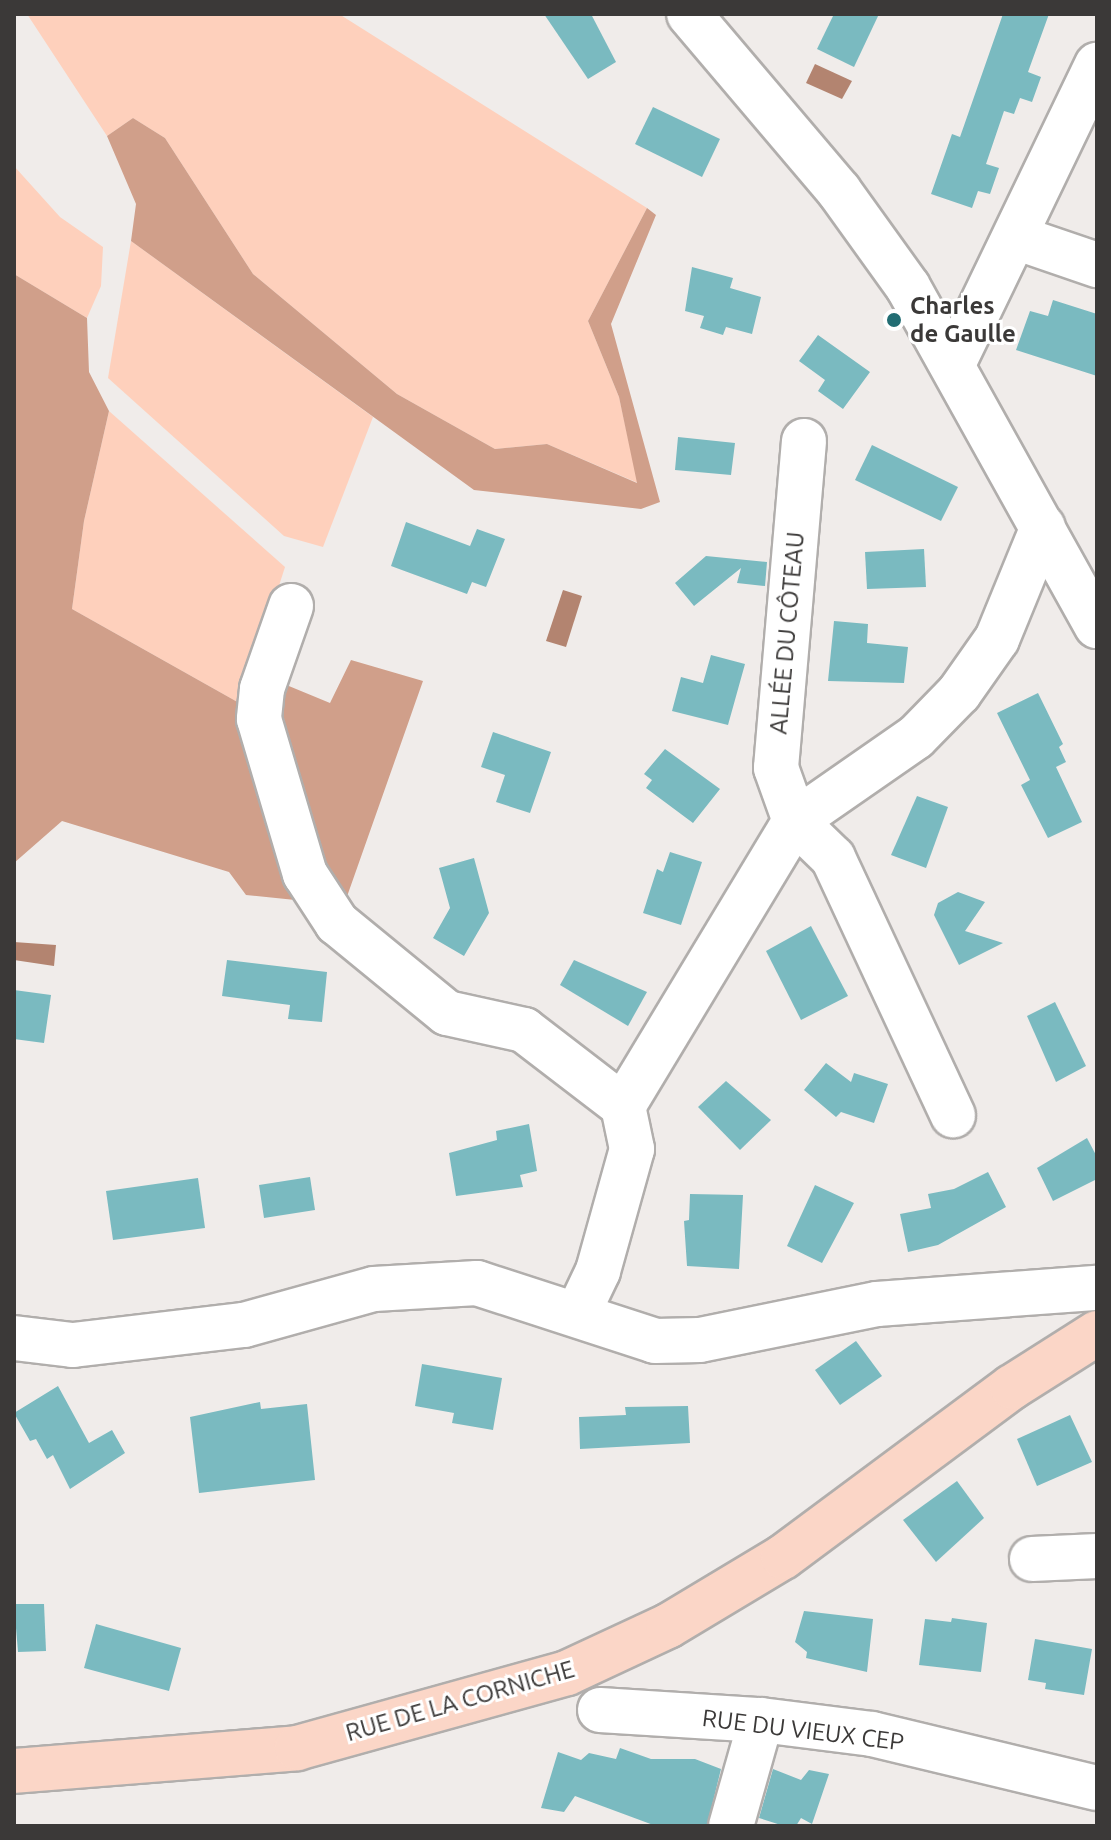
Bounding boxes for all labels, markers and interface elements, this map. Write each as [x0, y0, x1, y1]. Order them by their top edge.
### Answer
place label: Charles de Gaulle [910, 292, 1016, 348]
marker: Charles de Gaulle [885, 311, 903, 329]
street label: ALLÉE DU CÔTEAU [764, 531, 810, 735]
street label: RUE DE LA CORNICHE [342, 1655, 578, 1747]
street label: RUE DU VIEUX CEP [701, 1703, 905, 1757]

